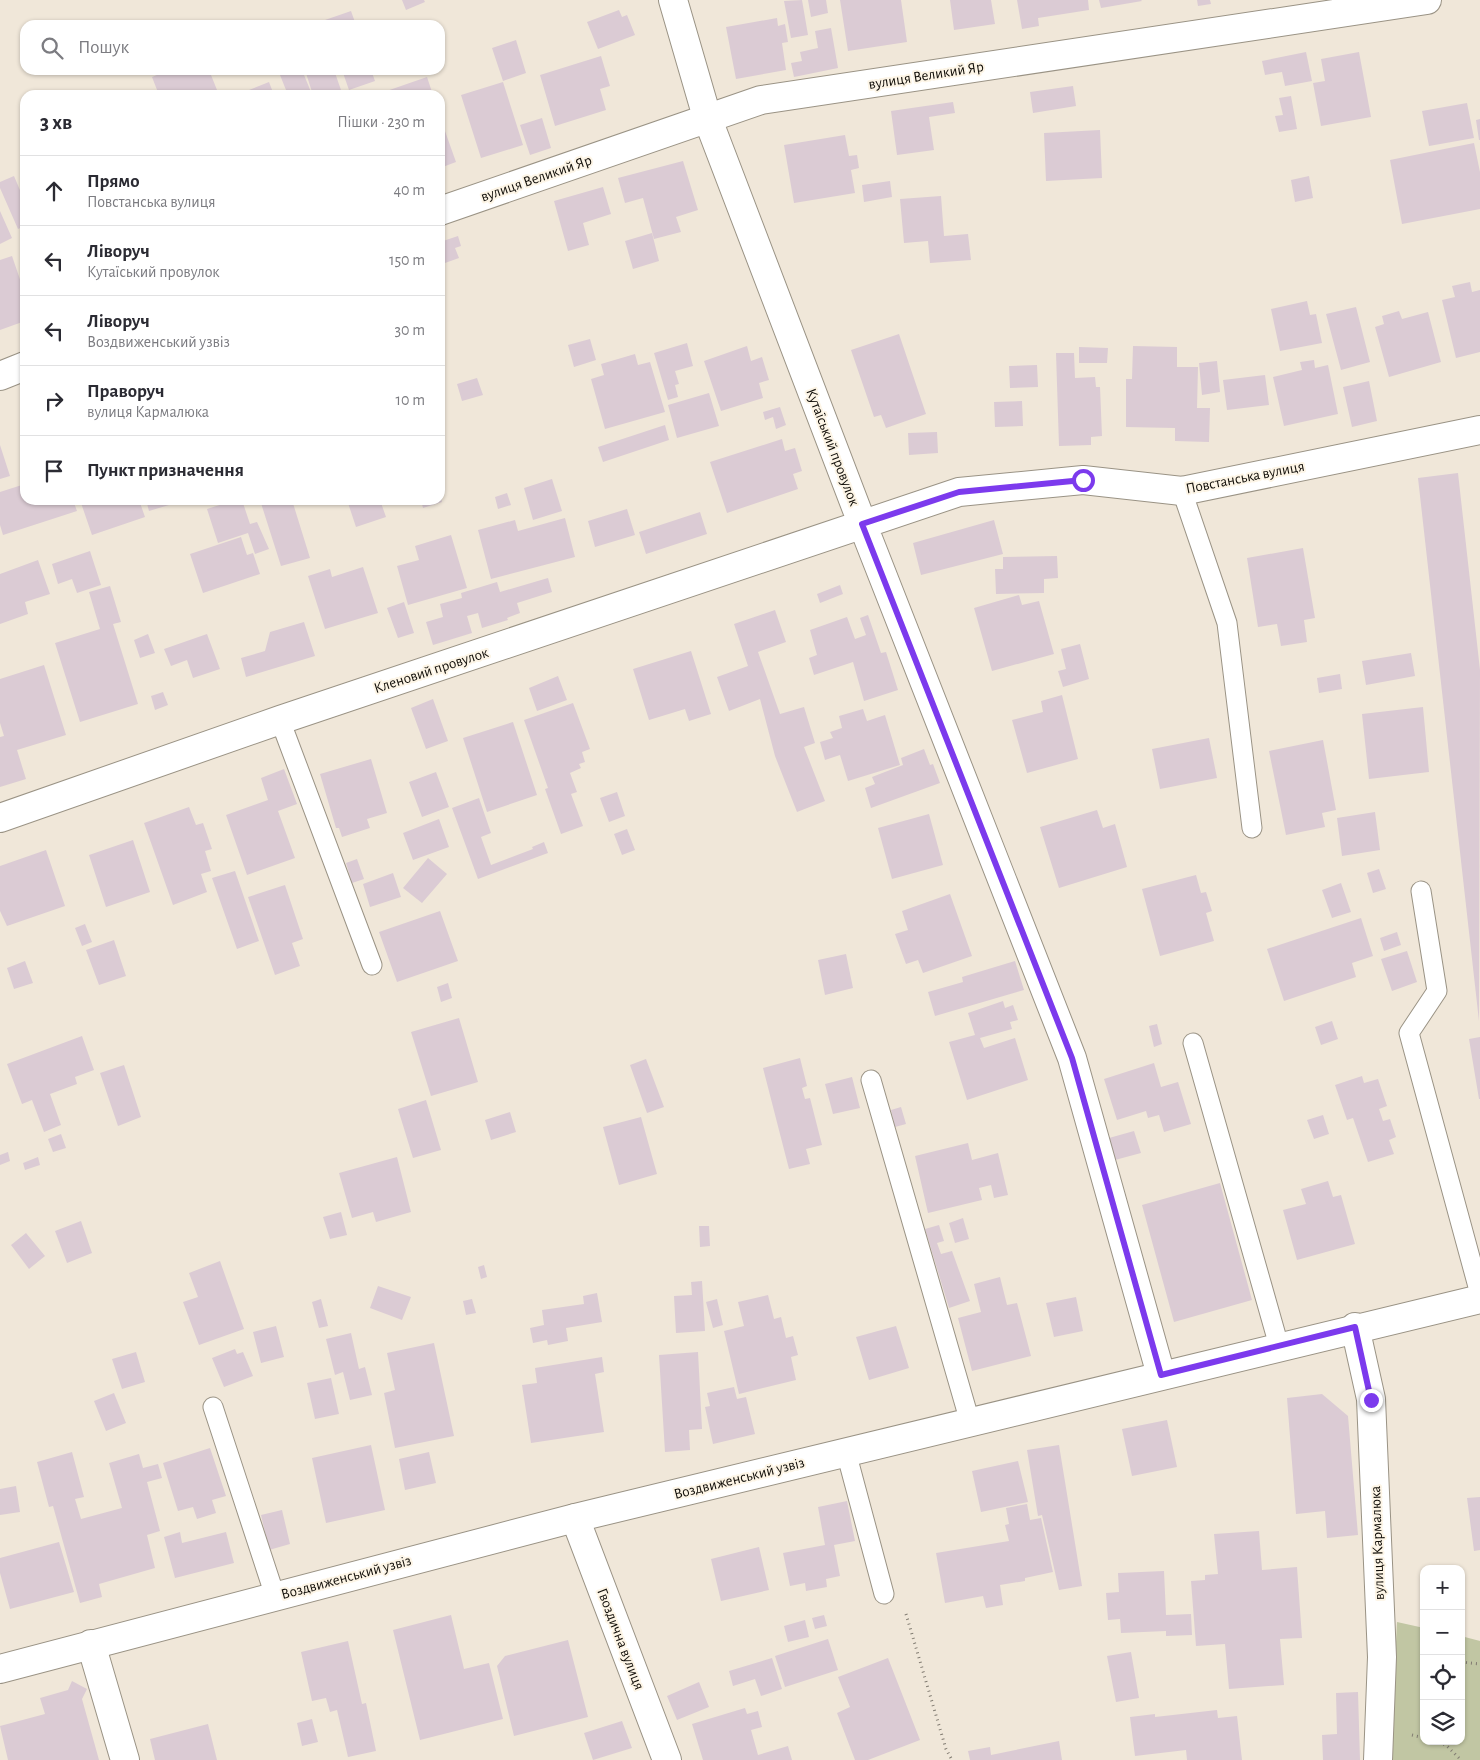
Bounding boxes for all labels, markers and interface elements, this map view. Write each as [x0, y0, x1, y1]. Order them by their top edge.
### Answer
search box [20, 20, 445, 75]
icon: search [38, 34, 66, 62]
text: Пошук [78, 38, 129, 57]
street label: вулиця Великий Яр [867, 59, 985, 92]
text: 3 хв [40, 112, 72, 133]
text: Пішки · 230 m [337, 114, 425, 130]
street label: вулиця Великий Яр [479, 152, 594, 204]
text: Прямо [87, 172, 140, 191]
icon: ahead [40, 177, 68, 205]
text: 40 m [393, 182, 425, 198]
text: Повстанська вулиця [87, 194, 216, 210]
text: Ліворуч [87, 242, 150, 261]
icon: left [40, 247, 68, 275]
text: 150 m [389, 252, 425, 268]
text: Кутаїський провулок [87, 264, 220, 280]
text: Ліворуч [87, 312, 150, 331]
icon: left [40, 317, 68, 345]
text: 30 m [395, 322, 425, 338]
text: Воздвиженський узвіз [87, 334, 230, 350]
text: Праворуч [87, 382, 165, 401]
street label: Кутаїський провулок [803, 386, 862, 508]
icon: right [40, 387, 68, 415]
text: 10 m [396, 392, 425, 408]
text: вулиця Кармалюка [87, 404, 209, 420]
icon: arrive [40, 457, 68, 485]
street label: Повстанська вулиця [1184, 459, 1306, 496]
text: Пункт призначення [87, 461, 244, 480]
route start [1072, 469, 1095, 492]
street label: Кленовий провулок [372, 645, 490, 696]
route end [1360, 1389, 1383, 1412]
street label: Воздвиженський узвіз [672, 1455, 806, 1502]
street label: вулиця Кармалюка [1368, 1485, 1387, 1600]
street label: Воздвиженський узвіз [279, 1553, 413, 1602]
map controls [1420, 1565, 1465, 1745]
button: + [1420, 1565, 1465, 1610]
street label: Гвоздична вулиця [594, 1586, 647, 1692]
button: − [1420, 1610, 1465, 1655]
button: locate [1420, 1655, 1465, 1700]
button: layers [1420, 1700, 1465, 1745]

